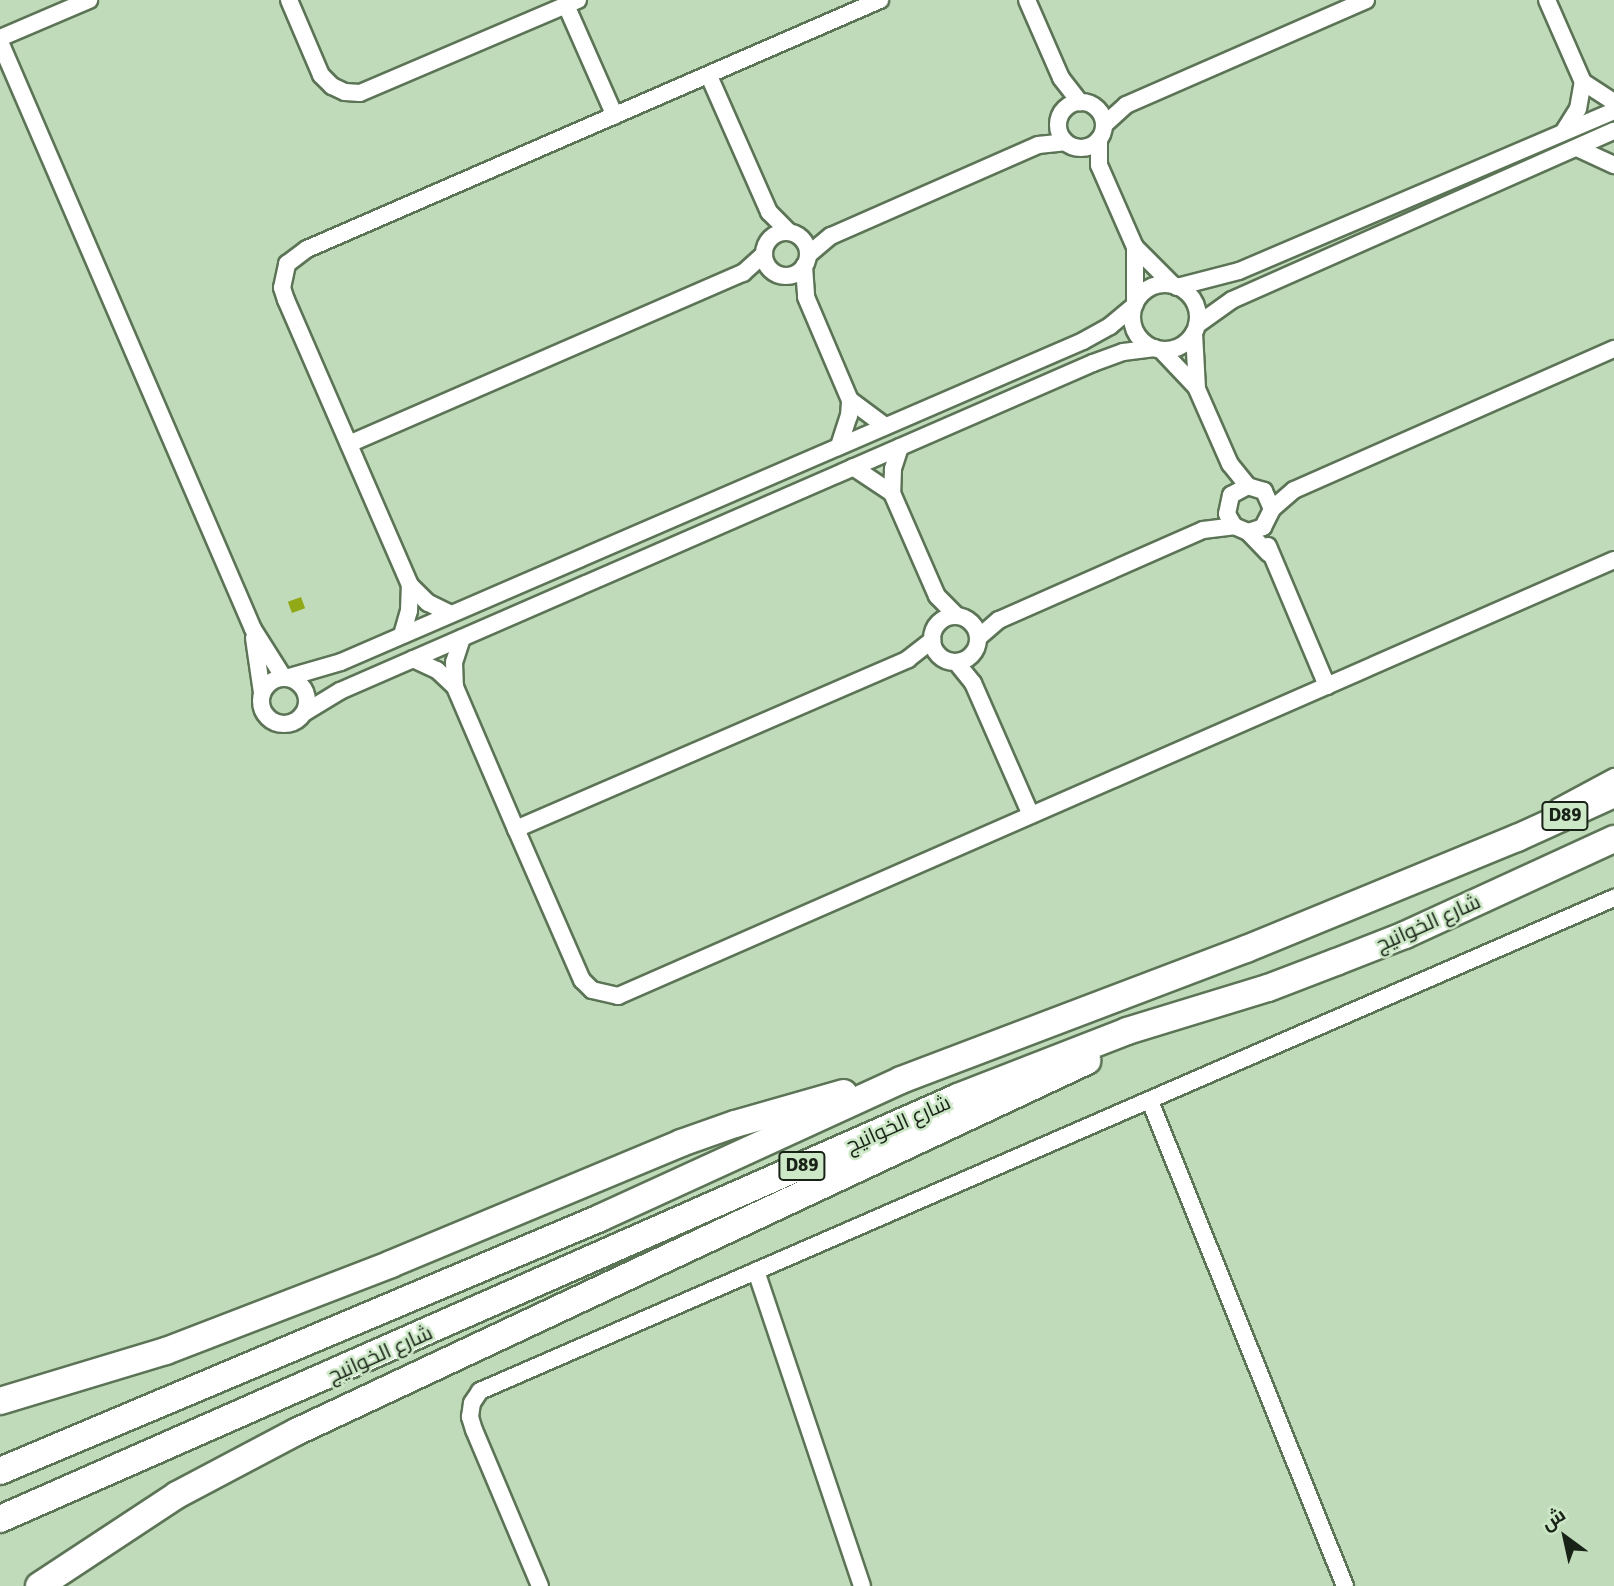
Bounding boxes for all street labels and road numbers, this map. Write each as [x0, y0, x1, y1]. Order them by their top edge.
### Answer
road number: D89 [1540, 800, 1590, 832]
street label: شارع الخوانيج [1372, 889, 1484, 957]
street label: شارع الخوانيج [842, 1090, 954, 1158]
road number: D89 [778, 1150, 826, 1182]
street label: شارع الخوانيج [324, 1320, 436, 1388]

